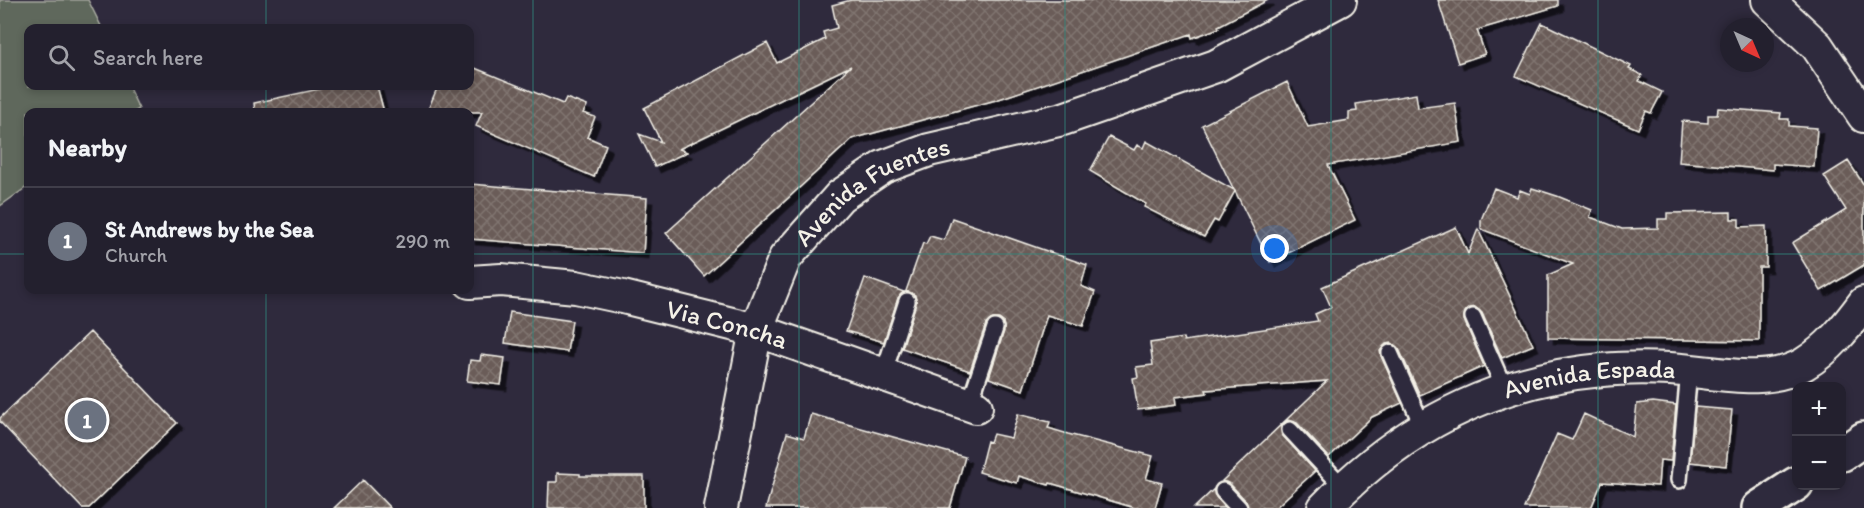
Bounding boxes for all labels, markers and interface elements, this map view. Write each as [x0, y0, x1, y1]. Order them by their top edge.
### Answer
north arrow [1720, 18, 1774, 72]
search box [24, 24, 474, 90]
icon: search [45, 41, 78, 74]
text: Search here [93, 44, 203, 71]
street label: Avenida Fuentes [787, 130, 953, 253]
text: Nearby [48, 131, 127, 163]
text: St Andrews by the Sea [105, 216, 314, 243]
text: 1 [63, 229, 72, 253]
text: 290 m [395, 229, 450, 253]
your location [1260, 234, 1289, 263]
text: Church [105, 243, 167, 267]
street label: Via Concha [663, 292, 793, 356]
street label: Avenida Espada [1499, 352, 1676, 406]
map controls [1792, 382, 1846, 490]
button: + [1792, 382, 1846, 436]
pin: 1 [68, 398, 106, 442]
button: − [1792, 436, 1846, 490]

